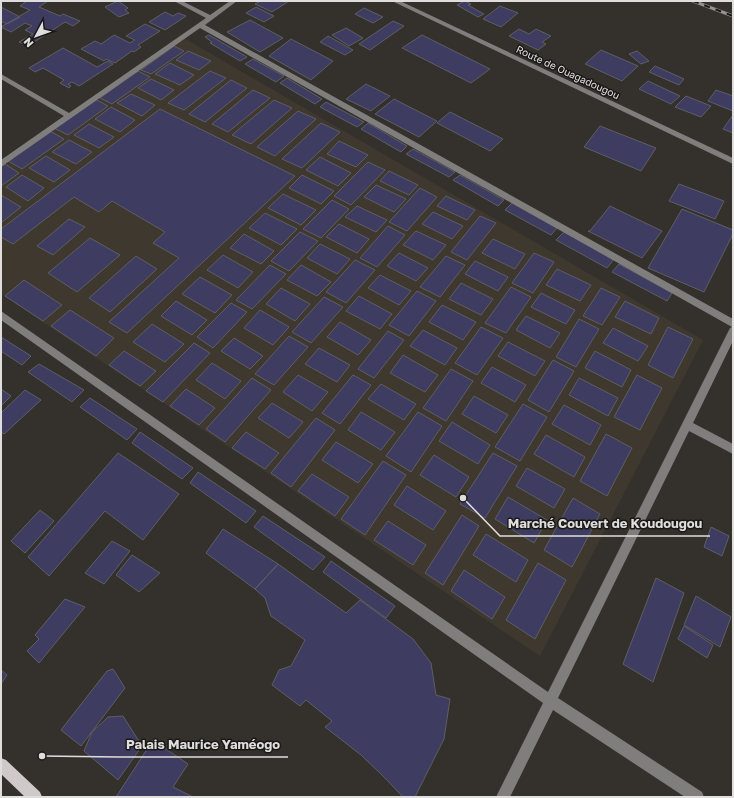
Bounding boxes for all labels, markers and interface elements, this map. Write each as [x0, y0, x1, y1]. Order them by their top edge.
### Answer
north arrow [16, 16, 56, 56]
text: N [20, 35, 36, 50]
street label: Route de Ouagadougou [514, 43, 622, 101]
callout: Marché Couvert de Koudougou [500, 511, 710, 536]
text: Marché Couvert de Koudougou [508, 515, 703, 531]
callout: Palais Maurice Yaméogo [118, 732, 288, 757]
text: Palais Maurice Yaméogo [126, 736, 280, 752]

